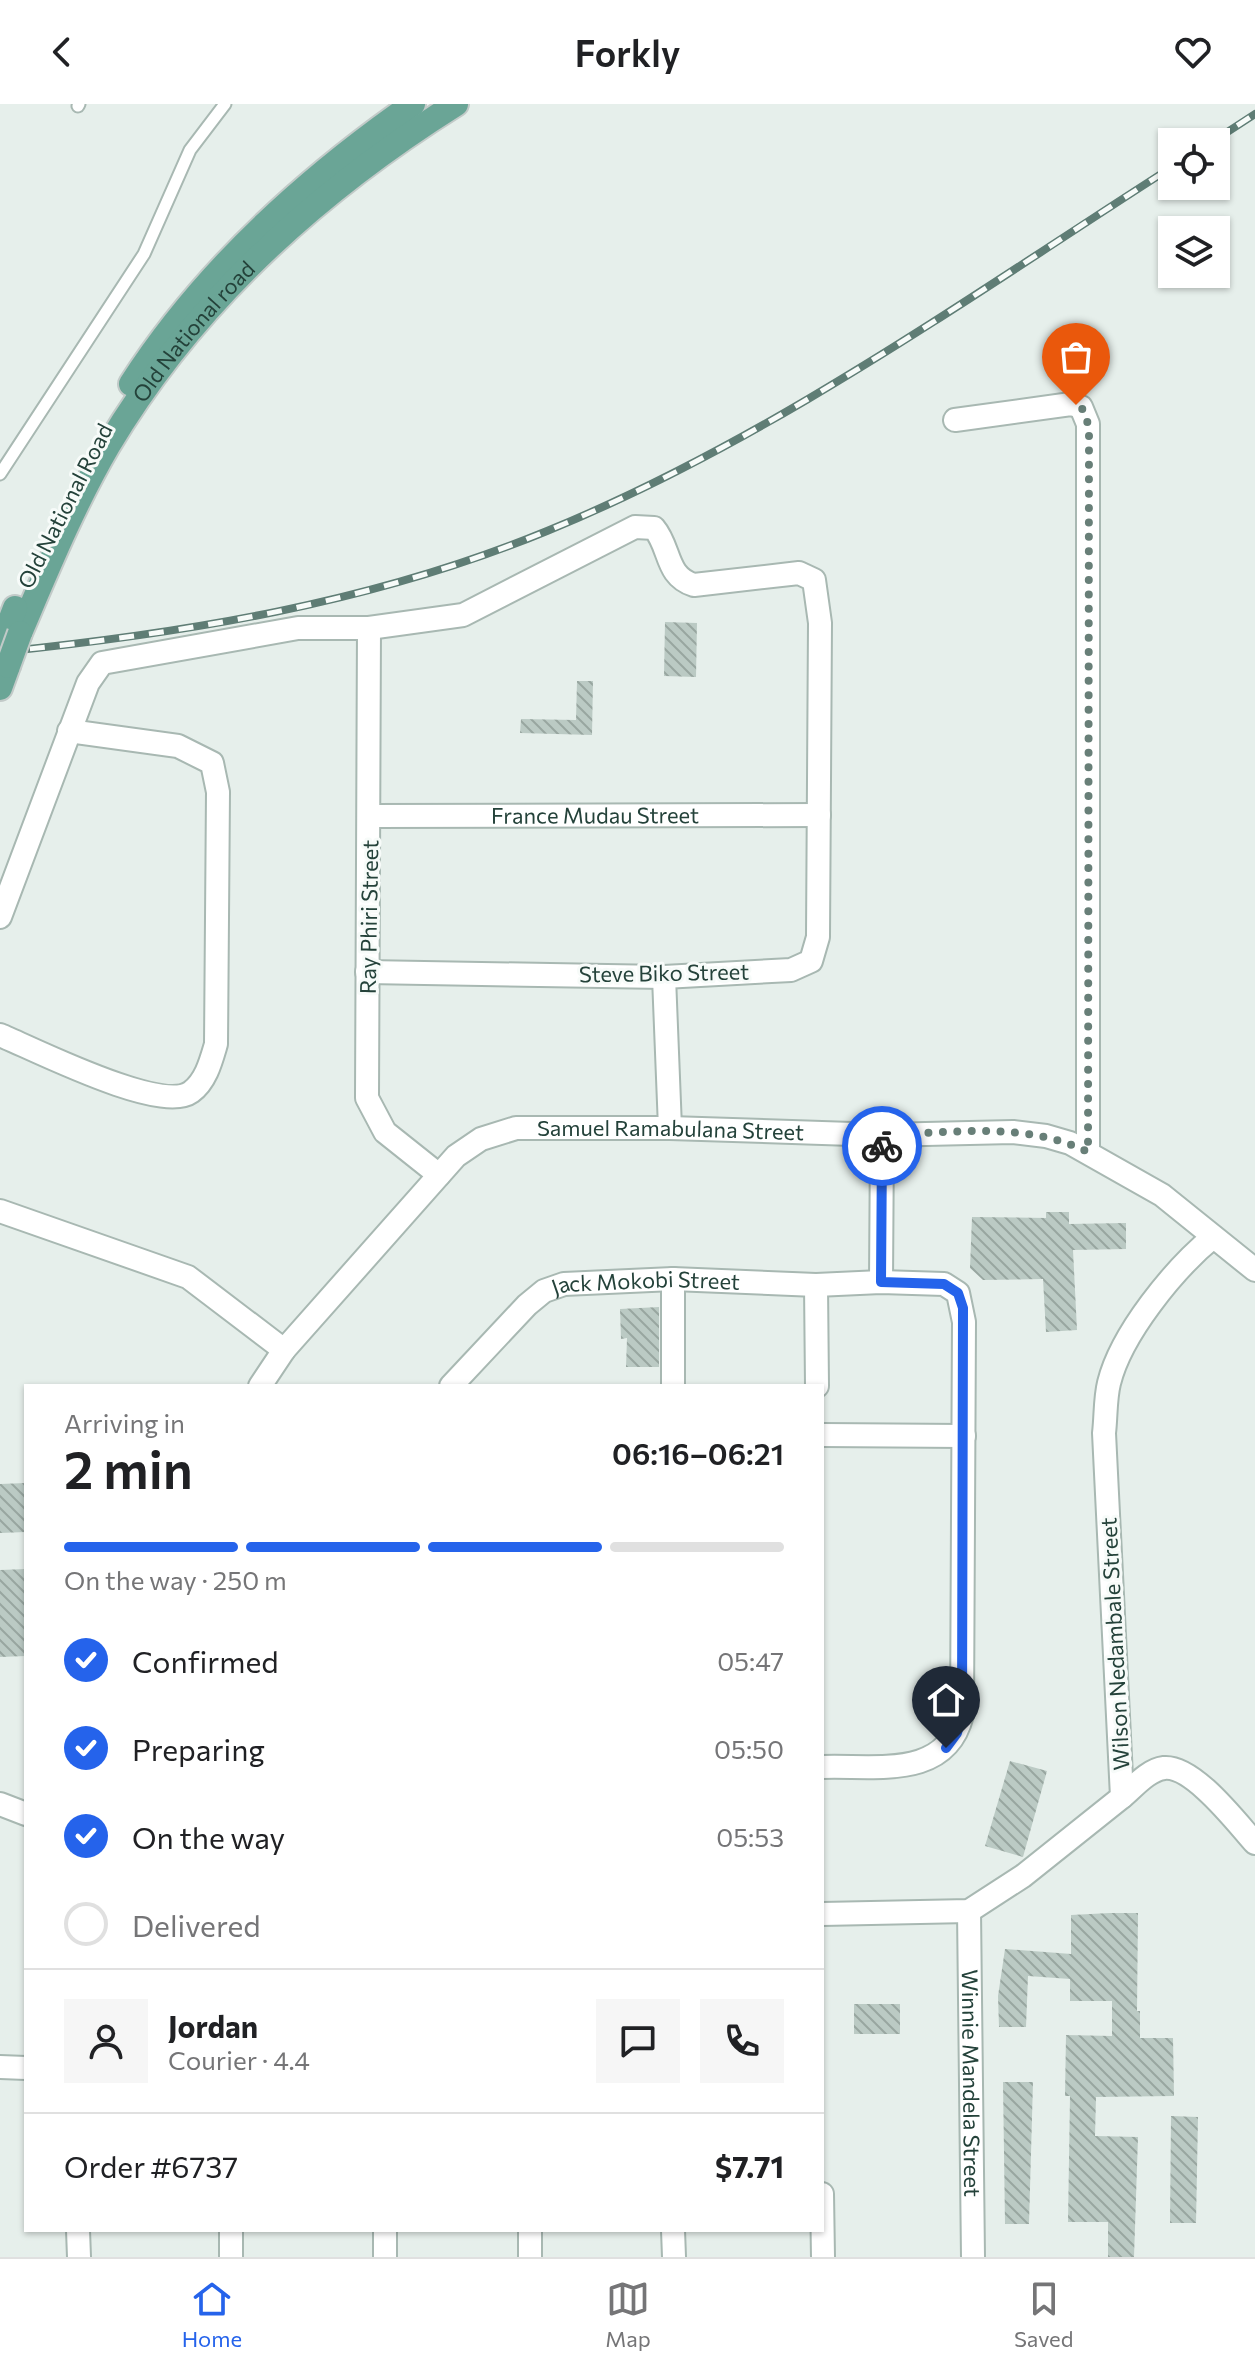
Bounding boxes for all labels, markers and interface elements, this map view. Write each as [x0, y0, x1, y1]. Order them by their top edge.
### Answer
icon: back [40, 30, 84, 74]
text: Forkly [575, 30, 680, 74]
icon: heart [1171, 30, 1215, 74]
map controls [1158, 128, 1230, 288]
button: locate [1158, 128, 1230, 200]
button: layers [1158, 216, 1230, 288]
street label: Old National road [126, 255, 260, 407]
pin [1042, 323, 1110, 405]
icon: bag [1054, 335, 1098, 379]
street label: Old National Road [11, 419, 118, 593]
street label: France Mudau Street [491, 801, 699, 829]
street label: Ray Phiri Street [354, 840, 383, 994]
street label: Steve Biko Street [579, 958, 749, 987]
courier [842, 1106, 922, 1186]
street label: Samuel Ramabulana Street [537, 1114, 805, 1145]
icon: bike [860, 1124, 904, 1168]
street label: Jack Mokobi Street [547, 1265, 741, 1300]
text: Arriving in [64, 1407, 185, 1438]
text: 06:16–06:21 [612, 1434, 784, 1471]
text: 2 min [64, 1436, 193, 1500]
street label: Wilson Nedambale Street [1094, 1517, 1135, 1771]
text: On the way · 250 m [64, 1564, 287, 1595]
icon: check [64, 1638, 108, 1682]
text: Confirmed [132, 1642, 279, 1679]
text: 05:47 [717, 1645, 784, 1676]
pin [912, 1666, 980, 1748]
icon: home [924, 1678, 968, 1722]
icon: check [64, 1726, 108, 1770]
text: Preparing [132, 1730, 265, 1767]
text: 05:50 [714, 1733, 784, 1764]
icon: check [64, 1814, 108, 1858]
text: On the way [132, 1818, 285, 1855]
text: 05:53 [716, 1821, 784, 1852]
text: Delivered [132, 1906, 261, 1943]
street label: Winnie Mandela Street [957, 1969, 986, 2197]
button: person [64, 1999, 148, 2083]
button: chat [596, 1999, 680, 2083]
button: phone [700, 1999, 784, 2083]
text: Jordan [168, 2007, 258, 2044]
text: Courier · 4.4 [168, 2044, 310, 2075]
text: Order #6737 [64, 2147, 238, 2184]
text: $7.71 [715, 2147, 784, 2184]
tab: Home [182, 2277, 242, 2352]
tab: Map [605, 2277, 651, 2352]
tab: Saved [1014, 2277, 1073, 2352]

